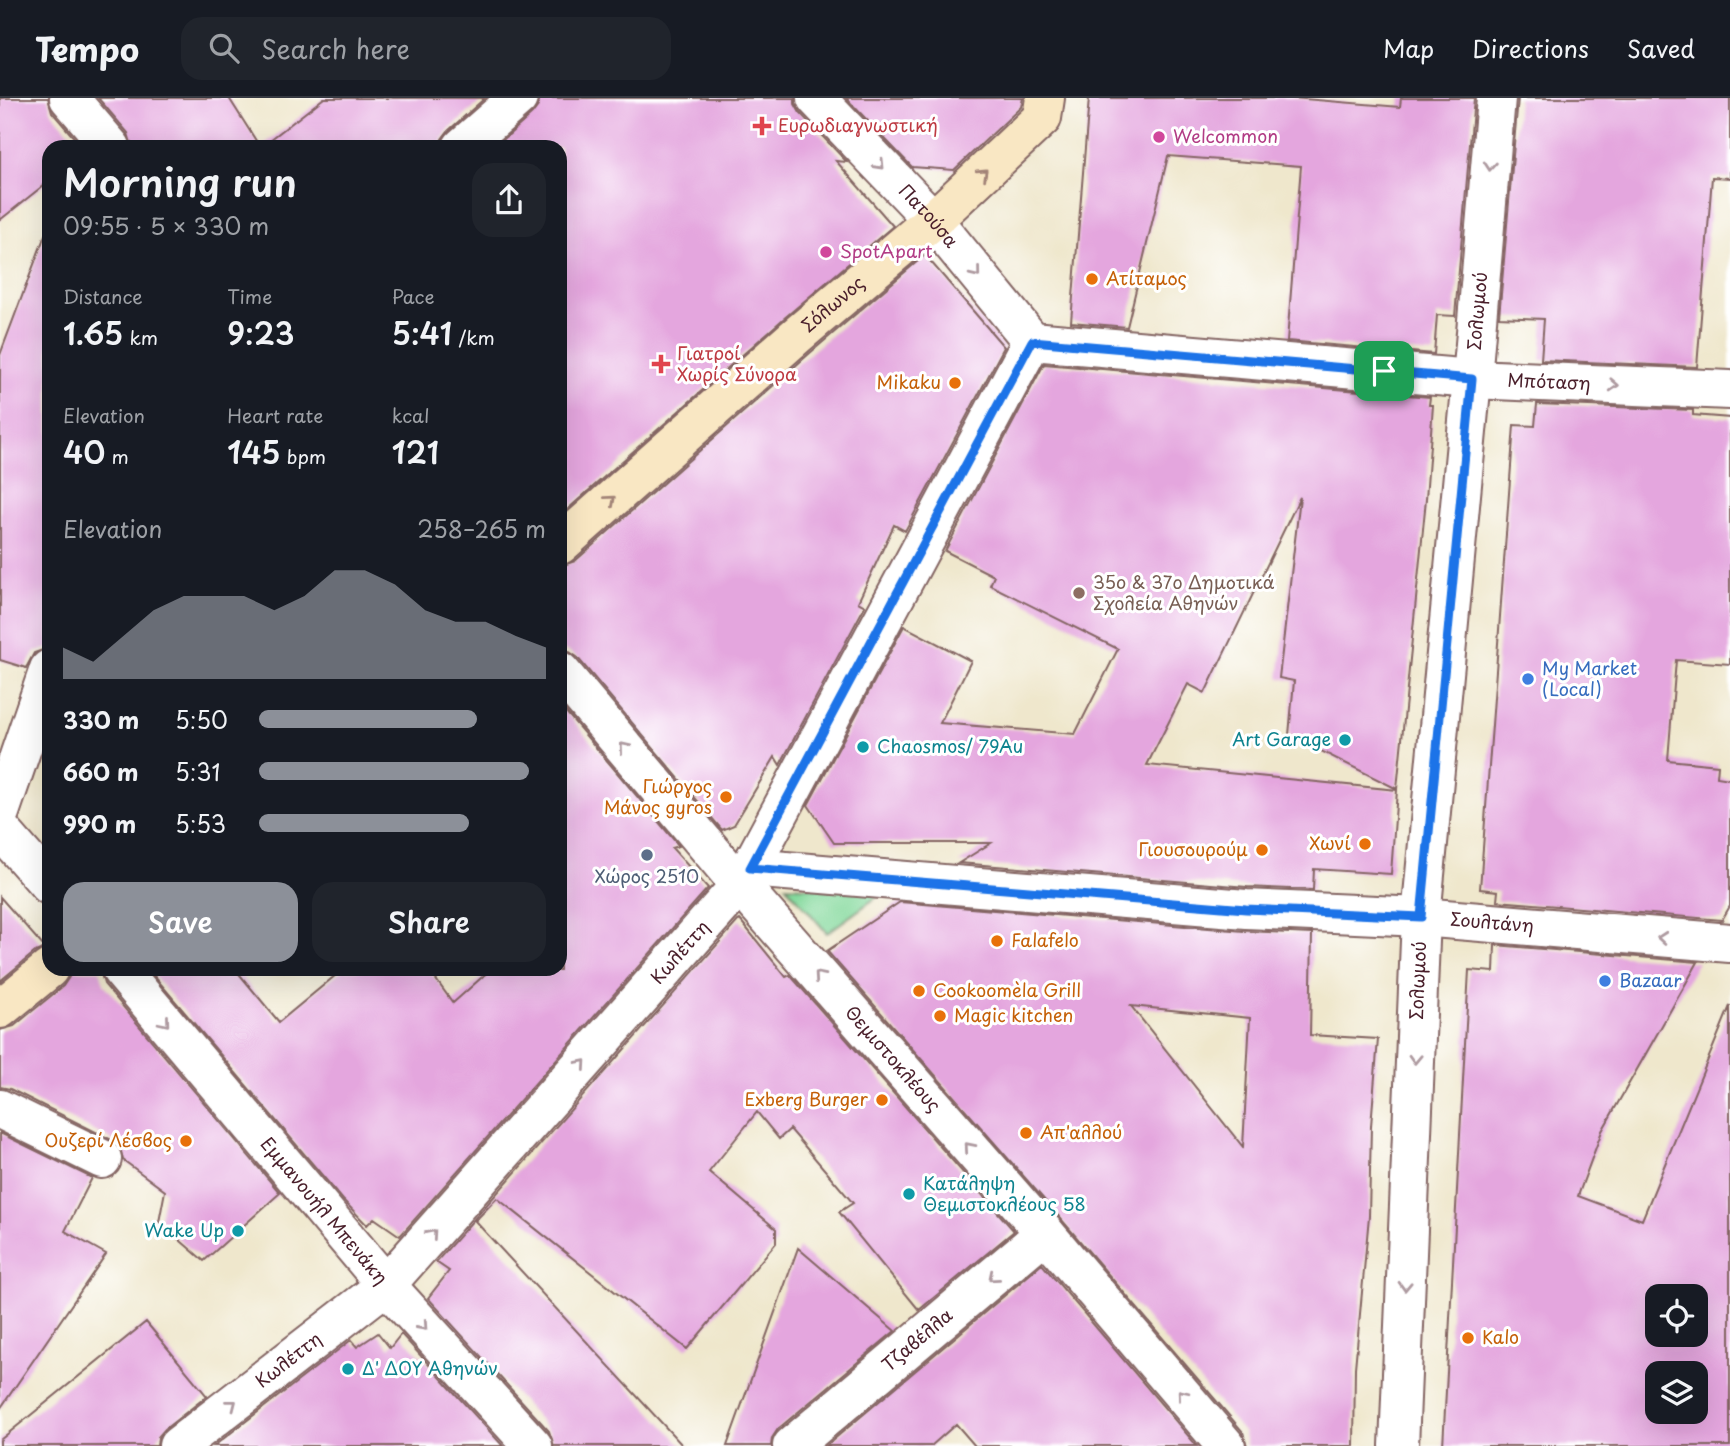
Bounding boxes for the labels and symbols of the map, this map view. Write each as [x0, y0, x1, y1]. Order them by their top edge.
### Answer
place label: Ευρωδιαγνωστική [778, 111, 938, 138]
marker: Ευρωδιαγνωστική [752, 116, 772, 136]
place label: Welcommon [1173, 122, 1278, 149]
marker: Welcommon [1151, 129, 1167, 145]
one-way arrow [872, 156, 885, 169]
one-way arrow [1483, 161, 1498, 172]
one-way arrow [975, 169, 988, 181]
street label: Πατούσα [893, 177, 965, 253]
place label: SpotApart [840, 237, 933, 264]
marker: SpotApart [818, 244, 834, 260]
place label: Ατίταμος [1106, 264, 1187, 291]
one-way arrow [968, 265, 981, 277]
street label: Σόλωνος [795, 269, 870, 338]
marker: Ατίταμος [1084, 271, 1100, 287]
street label: Σολωμού [1460, 271, 1493, 351]
place label: Γιατροί Χωρίς Σύνορα [677, 339, 797, 387]
pin [1354, 341, 1414, 401]
marker: Γιατροί Χωρίς Σύνορα [651, 354, 671, 374]
street label: Μπόταση [1507, 366, 1591, 396]
place label: Mikaku [877, 368, 941, 395]
marker: Mikaku [947, 375, 963, 391]
one-way arrow [1609, 378, 1620, 393]
one-way arrow [603, 496, 616, 508]
place label: 35ο & 37ο Δημοτικά Σχολεία Αθηνών [1093, 568, 1275, 616]
marker: 35ο & 37ο Δημοτικά Σχολεία Αθηνών [1071, 585, 1087, 601]
place label: My Market (Local) [1542, 654, 1637, 702]
marker: My Market (Local) [1520, 671, 1536, 687]
place label: Art Garage [1232, 725, 1331, 752]
place label: Chaosmos/ 79Au [877, 732, 1023, 759]
marker: Art Garage [1337, 732, 1353, 748]
marker: Chaosmos/ 79Au [855, 739, 871, 755]
one-way arrow [620, 743, 632, 756]
place label: Γιώργος Μάνος gyros [604, 772, 712, 820]
marker: Γιώργος Μάνος gyros [718, 789, 734, 805]
place label: Χωνί [1309, 829, 1351, 856]
place label: Γιουσουρούμ [1138, 835, 1248, 862]
marker: Χωνί [1357, 836, 1373, 852]
marker: Γιουσουρούμ [1254, 842, 1270, 858]
marker: Χώρος 2510 [639, 847, 655, 863]
place label: Χώρος 2510 [595, 862, 699, 889]
street label: Σουλτάνη [1449, 905, 1535, 938]
street label: Κωλέττη [643, 914, 715, 989]
place label: Falafelo [1011, 926, 1079, 953]
one-way arrow [1656, 931, 1667, 946]
marker: Falafelo [989, 933, 1005, 949]
street label: Σολωμού [1402, 940, 1432, 1020]
place label: Bazaar [1619, 966, 1682, 993]
one-way arrow [815, 971, 827, 984]
marker: Bazaar [1597, 973, 1613, 989]
place label: Cookoomèla Grill [933, 976, 1081, 1003]
marker: Cookoomèla Grill [911, 983, 927, 999]
street label: Θεμιστοκλέους [839, 999, 948, 1117]
place label: Magic kitchen [954, 1001, 1073, 1028]
marker: Magic kitchen [932, 1008, 948, 1024]
one-way arrow [157, 1013, 169, 1026]
one-way arrow [1408, 1054, 1423, 1065]
one-way arrow [574, 1059, 586, 1072]
place label: Exberg Burger [745, 1085, 869, 1112]
marker: Exberg Burger [874, 1092, 890, 1108]
place label: Απ'αλλού [1040, 1118, 1122, 1145]
marker: Απ'αλλού [1018, 1125, 1034, 1141]
place label: Ουζερί Λέσβος [44, 1126, 172, 1153]
street label: Εμμανουήλ Μπενάκη [255, 1130, 395, 1290]
marker: Ουζερί Λέσβος [178, 1133, 194, 1149]
one-way arrow [965, 1142, 977, 1155]
place label: Κατάληψη Θεμιστοκλέους 58 [923, 1169, 1086, 1217]
marker: Κατάληψη Θεμιστοκλέους 58 [901, 1186, 917, 1202]
place label: Wake Up [144, 1216, 224, 1243]
marker: Wake Up [230, 1223, 246, 1239]
one-way arrow [423, 1229, 436, 1242]
one-way arrow [988, 1269, 1001, 1281]
one-way arrow [1398, 1281, 1413, 1292]
street label: Τζαβέλλα [875, 1301, 958, 1377]
one-way arrow [415, 1318, 427, 1331]
place label: Kalo [1482, 1323, 1519, 1350]
street label: Κωλέττη [249, 1325, 327, 1393]
marker: Kalo [1460, 1330, 1476, 1346]
place label: Δ' ΔΟΥ Αθηνών [362, 1354, 498, 1381]
marker: Δ' ΔΟΥ Αθηνών [340, 1361, 356, 1377]
one-way arrow [1178, 1389, 1190, 1402]
one-way arrow [224, 1400, 236, 1413]

